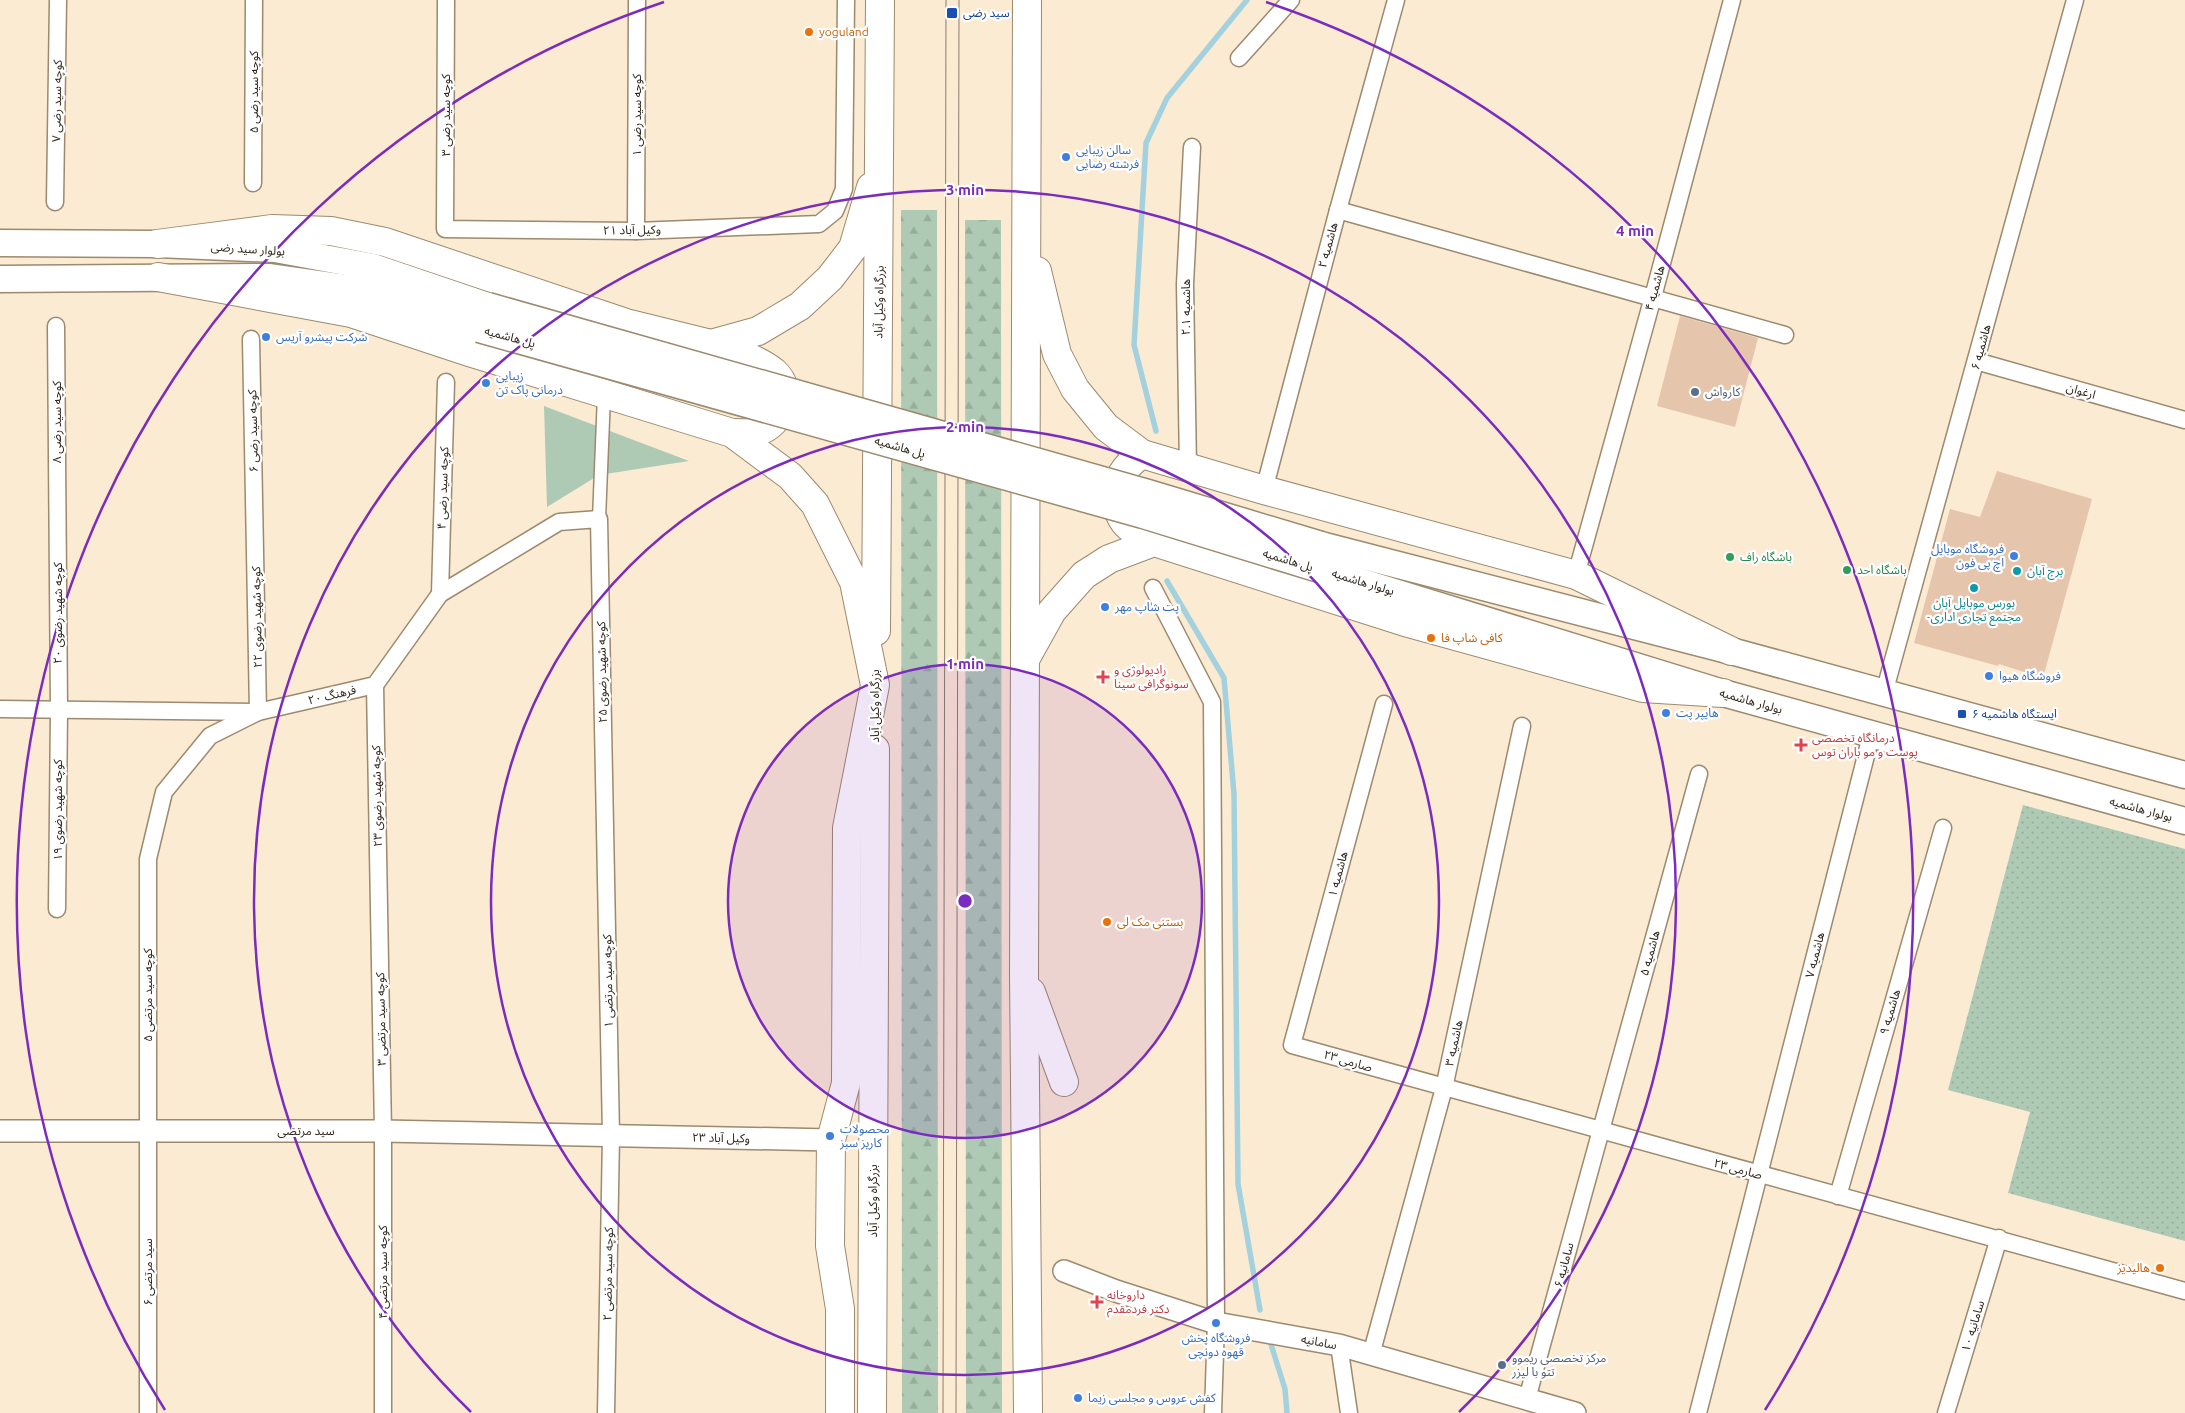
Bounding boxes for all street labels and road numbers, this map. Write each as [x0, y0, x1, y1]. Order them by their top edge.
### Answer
street label: کوچه سید رضی ۵ [247, 50, 262, 133]
street label: کوچه سید رضی ۷ [49, 59, 66, 142]
street label: کوچه سید رضی ۳ [439, 73, 454, 156]
street label: کوچه سید رضی ۱ [630, 73, 645, 156]
street label: هاشمیه ۲ [1315, 221, 1341, 269]
street label: ۲۱ وکیل آباد [603, 222, 661, 238]
street label: بولوار سید رضی [210, 239, 286, 259]
street label: هاشمیه ۴ [1642, 264, 1668, 312]
street label: بزرگراه وکیل آباد [871, 265, 887, 339]
street label: هاشمیه ۲.۱ [1179, 279, 1193, 335]
street label: پل هاشمیه [483, 323, 537, 352]
street label: هاشمیه ۶ [1968, 323, 1994, 371]
street label: کوچه سید رضی ۸ [50, 380, 65, 463]
street label: ارغوان [2065, 380, 2097, 402]
street label: کوچه سید رضی ۶ [245, 389, 262, 472]
street label: پل هاشمیه [873, 433, 927, 462]
street label: کوچه سید رضی ۴ [435, 445, 453, 530]
street label: پل هاشمیه [1261, 546, 1315, 575]
street label: کوچه شهید رضوی ۲۰ [51, 561, 66, 664]
street label: کوچه شهید رضوی ۲۲ [249, 565, 266, 668]
street label: بولوار هاشمیه [1330, 566, 1396, 598]
street label: کوچه شهید رضوی ۲۵ [594, 620, 611, 723]
street label: بزرگراه وکیل آباد [868, 669, 882, 743]
street label: فرهنگ ۲۰ [307, 683, 357, 707]
street label: بولوار هاشمیه [1718, 685, 1784, 717]
street label: کوچه شهید رضوی ۲۳ [369, 744, 386, 847]
street label: کوچه شهید رضوی ۱۹ [51, 758, 66, 861]
street label: بولوار هاشمیه [2108, 794, 2174, 824]
street label: هاشمیه ۱ [1325, 850, 1351, 898]
street label: هاشمیه ۵ [1637, 929, 1663, 977]
street label: هاشمیه ۷ [1803, 931, 1828, 979]
street label: کوچه سید مرتضی ۱ [600, 933, 617, 1028]
street label: کوچه سید مرتضی ۵ [141, 947, 156, 1042]
street label: کوچه سید مرتضی ۳ [373, 971, 390, 1066]
street label: هاشمیه ۹ [1877, 988, 1903, 1036]
street label: هاشمیه ۳ [1442, 1019, 1466, 1067]
street label: صارمی ۲۳ [1322, 1047, 1374, 1075]
street label: سید مرتضی [277, 1124, 335, 1138]
street label: ۲۳ وکیل آباد [692, 1130, 750, 1146]
street label: صارمی ۲۳ [1712, 1156, 1764, 1182]
street label: بزرگراه وکیل آباد [866, 1164, 880, 1238]
street label: کوچه سید مرتضی ۴ [376, 1224, 391, 1319]
street label: کوچه سید مرتضی ۲ [600, 1226, 617, 1321]
street label: سید مرتضی ۶ [141, 1238, 155, 1306]
street label: سامانیه ۶ [1551, 1241, 1577, 1289]
street label: سامانیه ۱۰ [1959, 1299, 1987, 1353]
street label: سامانیه [1300, 1332, 1338, 1352]

